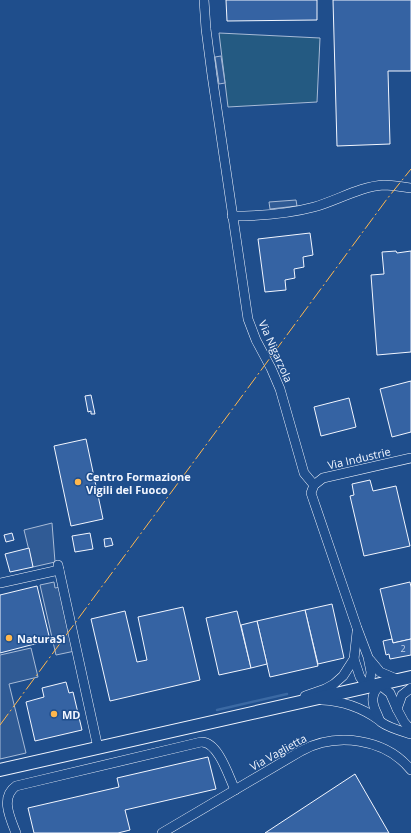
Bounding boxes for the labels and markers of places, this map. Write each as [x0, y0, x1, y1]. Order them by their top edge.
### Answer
place label: Centro Formazione Vigili del Fuoco [86, 469, 191, 497]
marker: Centro Formazione Vigili del Fuoco [73, 477, 83, 487]
place label: NaturaSì [17, 631, 66, 646]
marker: NaturaSì [4, 633, 14, 643]
place label: MD [62, 707, 81, 722]
marker: MD [49, 709, 59, 719]

